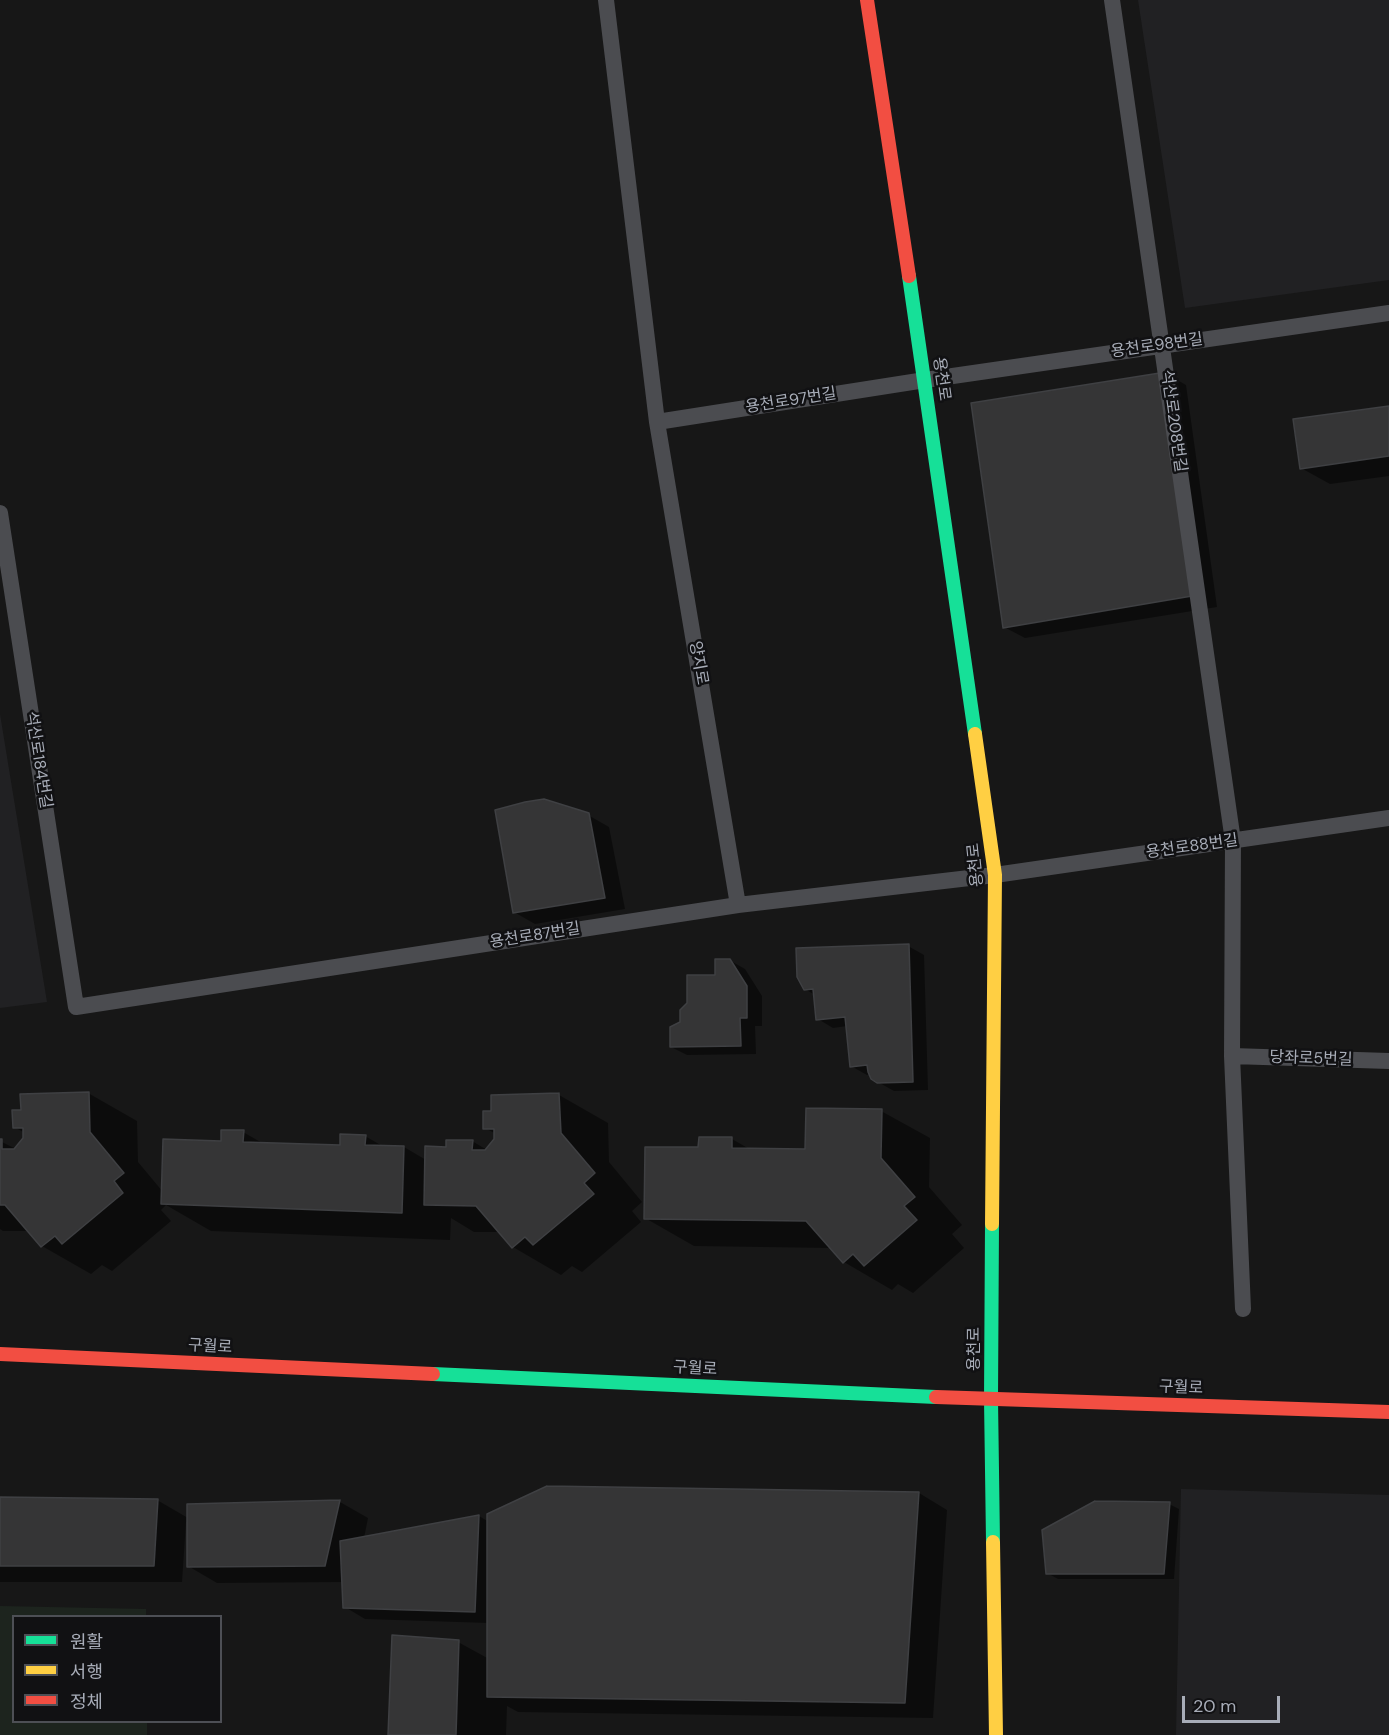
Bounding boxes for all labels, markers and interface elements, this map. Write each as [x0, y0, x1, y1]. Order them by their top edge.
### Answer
street label: 용천로98번길 [1110, 330, 1204, 362]
street label: 용천로 [928, 356, 954, 402]
street label: 석산로208번길 [1156, 369, 1190, 473]
street label: 용천로97번길 [744, 384, 838, 418]
street label: 양지로 [685, 640, 711, 686]
street label: 석산로184번길 [21, 710, 55, 810]
street label: 용천로88번길 [1145, 831, 1239, 863]
street label: 용천로 [964, 842, 988, 888]
street label: 용천로87번길 [488, 919, 582, 953]
street label: 당좌로5번길 [1269, 1048, 1353, 1070]
street label: 용천로 [965, 1327, 985, 1371]
street label: 구월로 [187, 1336, 233, 1358]
street label: 구월로 [672, 1358, 718, 1380]
street label: 구월로 [1159, 1378, 1203, 1398]
legend [12, 1615, 222, 1723]
text: 원활 [70, 1630, 103, 1654]
text: 서행 [70, 1660, 103, 1684]
scale bar [1185, 1684, 1282, 1722]
text: 정체 [70, 1690, 103, 1714]
text: 20 m [1193, 1694, 1236, 1718]

